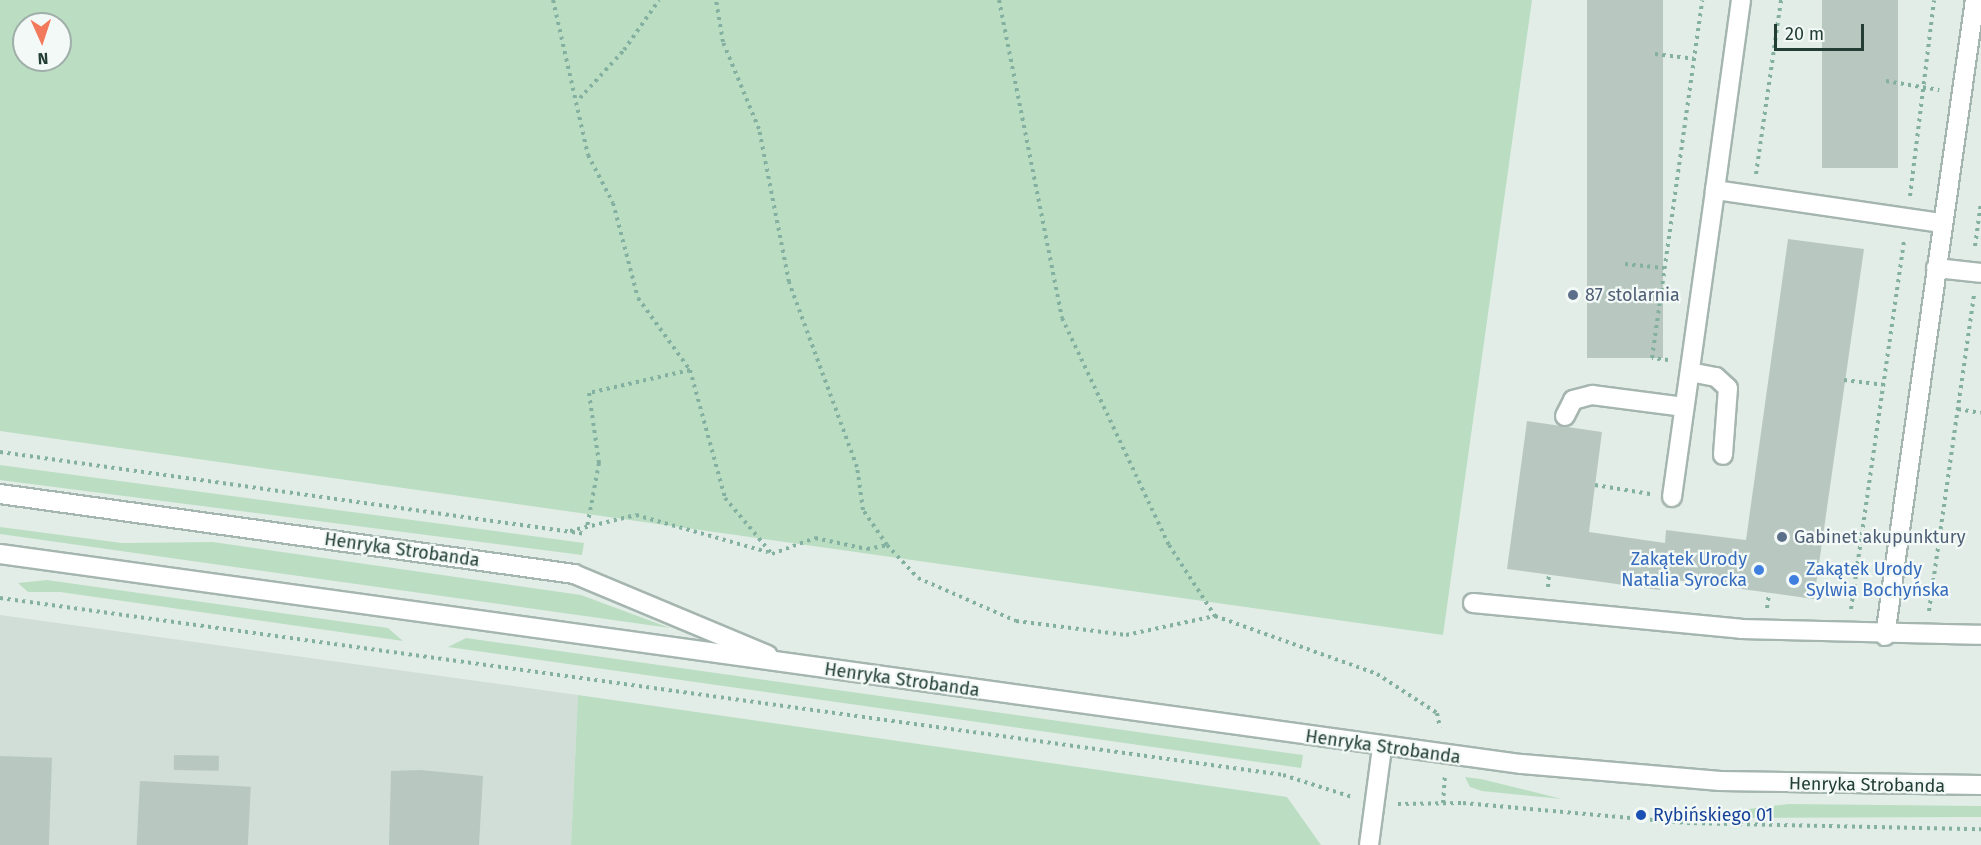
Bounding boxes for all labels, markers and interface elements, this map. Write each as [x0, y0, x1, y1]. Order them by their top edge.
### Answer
north arrow [12, 12, 72, 72]
scale bar [1777, 12, 1867, 50]
text: 20 m [1785, 23, 1824, 45]
text: N [37, 49, 49, 68]
place label: 87 stolarnia [1585, 284, 1680, 306]
marker: 87 stolarnia [1566, 288, 1580, 302]
place label: Gabinet akupunktury [1794, 526, 1966, 548]
street label: Henryka Strobanda [323, 528, 481, 572]
marker: Gabinet akupunktury [1775, 530, 1789, 544]
place label: Zakątek Urody Natalia Syrocka [1621, 549, 1747, 592]
place label: Zakątek Urody Sylwia Bochyńska [1806, 559, 1949, 602]
marker: Zakątek Urody Natalia Syrocka [1752, 563, 1766, 577]
marker: Zakątek Urody Sylwia Bochyńska [1787, 573, 1801, 587]
street label: Henryka Strobanda [823, 658, 981, 702]
street label: Henryka Strobanda [1304, 725, 1462, 769]
street label: Henryka Strobanda [1789, 773, 1945, 797]
place label: Rybińskiego 01 [1653, 804, 1773, 826]
marker: Rybińskiego 01 [1634, 808, 1648, 822]

